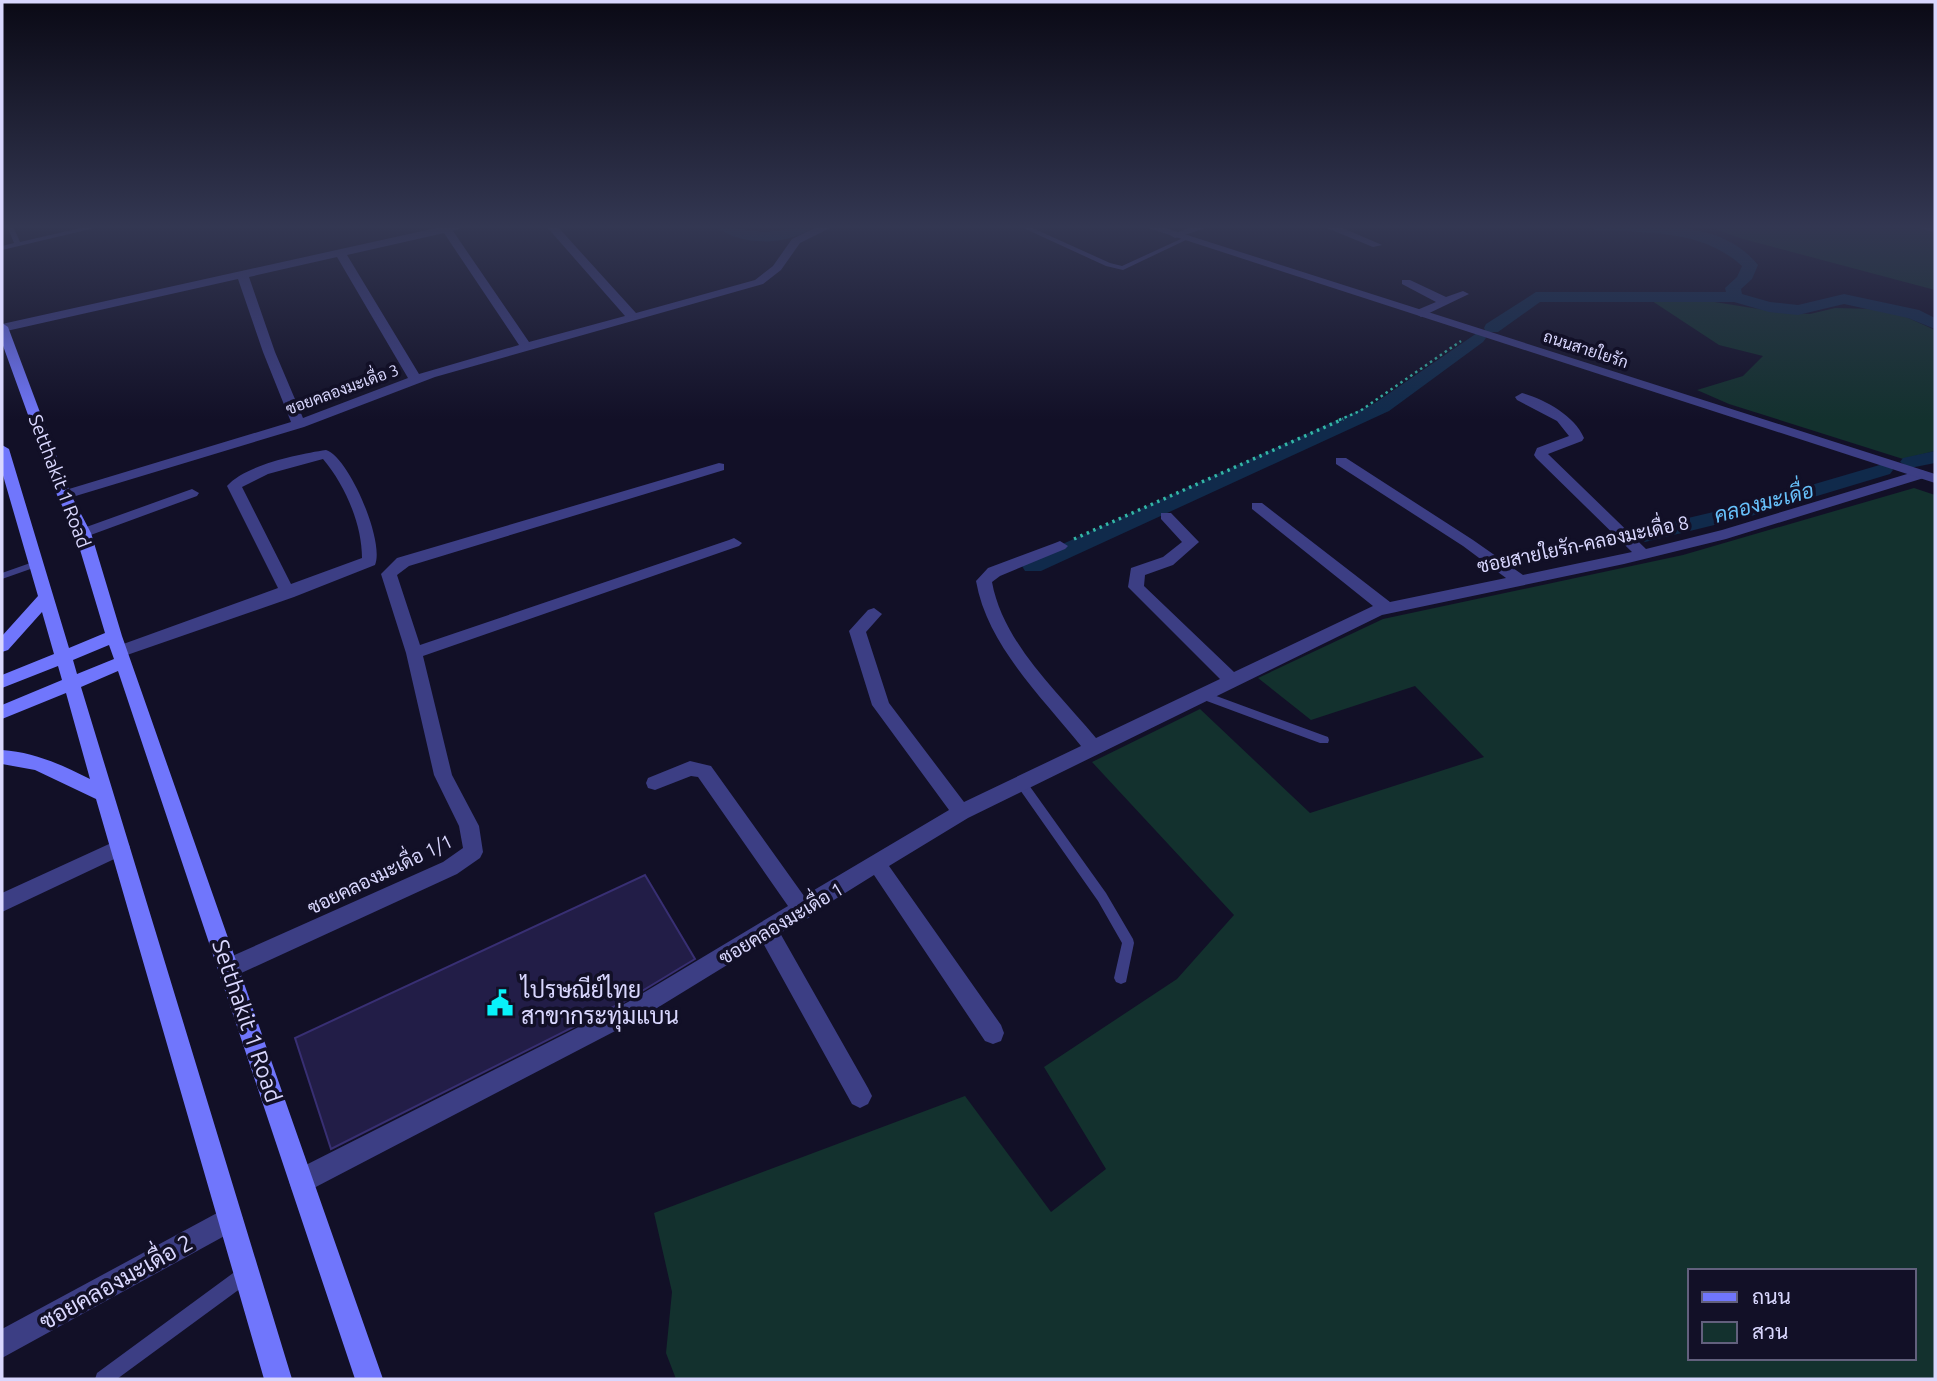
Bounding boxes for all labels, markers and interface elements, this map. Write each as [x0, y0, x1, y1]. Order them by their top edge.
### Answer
street label: ถนนสายใยรัก [1541, 325, 1631, 371]
street label: ซอยคลองมะเดื่อ 3 [281, 356, 401, 418]
street label: Setthakit 1 Road [24, 411, 96, 551]
water label: คลองมะเดื่อ [1710, 470, 1816, 527]
street label: ซอยสายใยรัก-คลองมะเดื่อ 8 [1474, 505, 1691, 577]
street label: ซอยคลองมะเดื่อ 1/1 [301, 824, 456, 919]
street label: ซอยคลองมะเดื่อ 1 [712, 872, 847, 969]
street label: Setthakit 1 Road [208, 936, 287, 1106]
place label: ไปรษณีย์ไทย สาขากระทุ่มแบน [519, 974, 679, 1032]
public building icon: ไปรษณีย์ไทย สาขากระทุ่มแบน [485, 988, 515, 1018]
street label: ซอยคลองมะเดื่อ 2 [31, 1222, 197, 1334]
legend [1688, 1269, 1916, 1360]
text: ถนน [1752, 1284, 1791, 1308]
text: สวน [1752, 1319, 1788, 1343]

